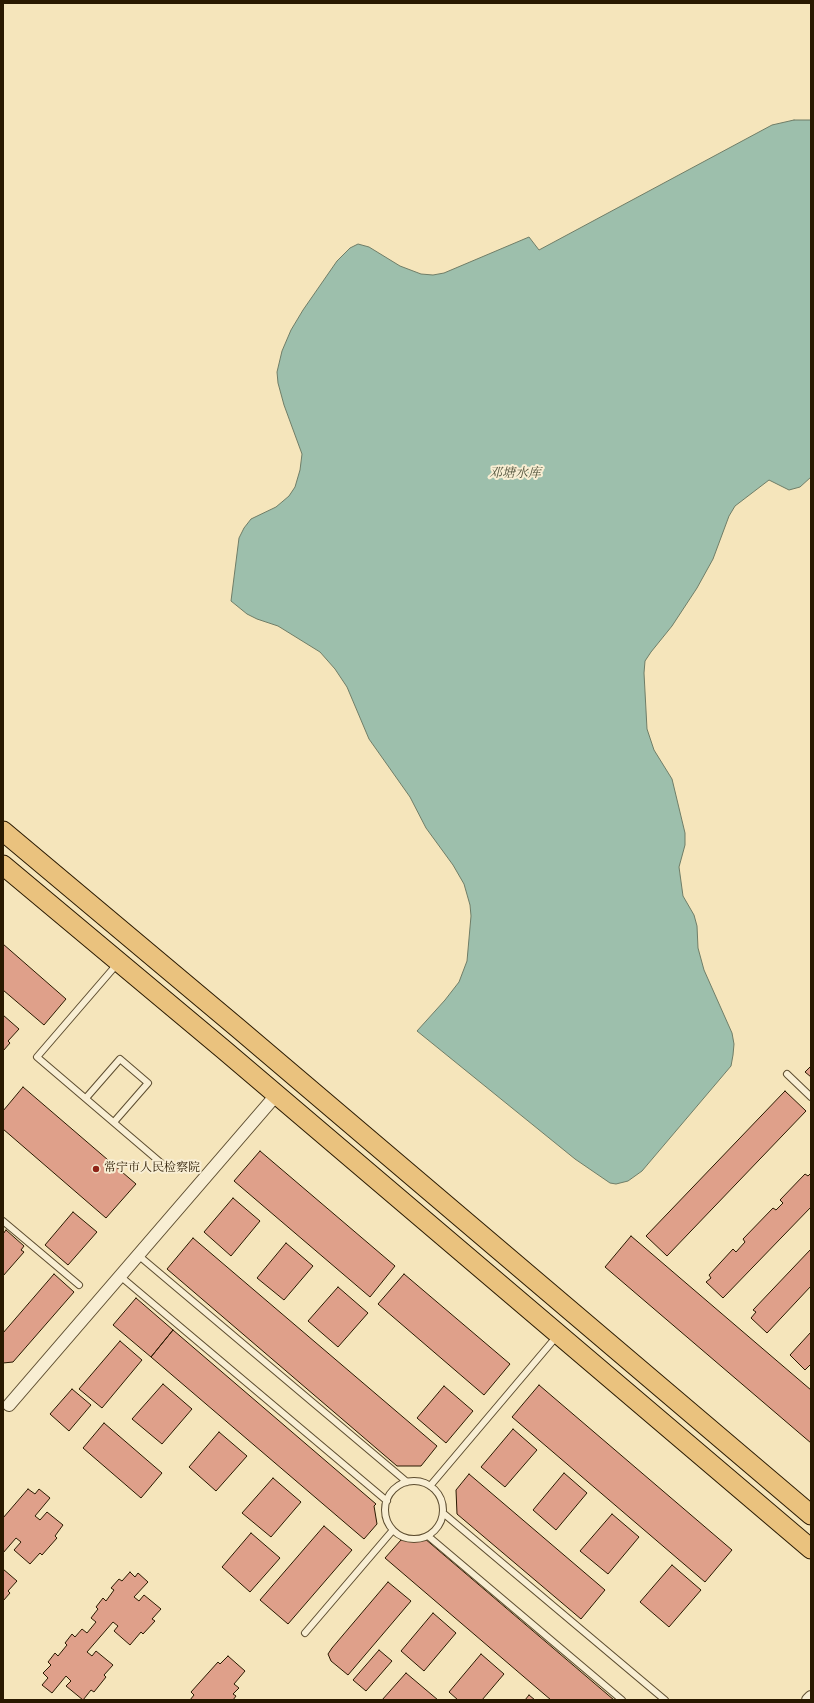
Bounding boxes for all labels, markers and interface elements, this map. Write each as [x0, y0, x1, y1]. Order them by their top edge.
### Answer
water label: 邓塘水库 [489, 467, 541, 483]
place label: 常宁市人民检察院 [104, 1162, 200, 1176]
marker: 常宁市人民检察院 [91, 1164, 101, 1174]

